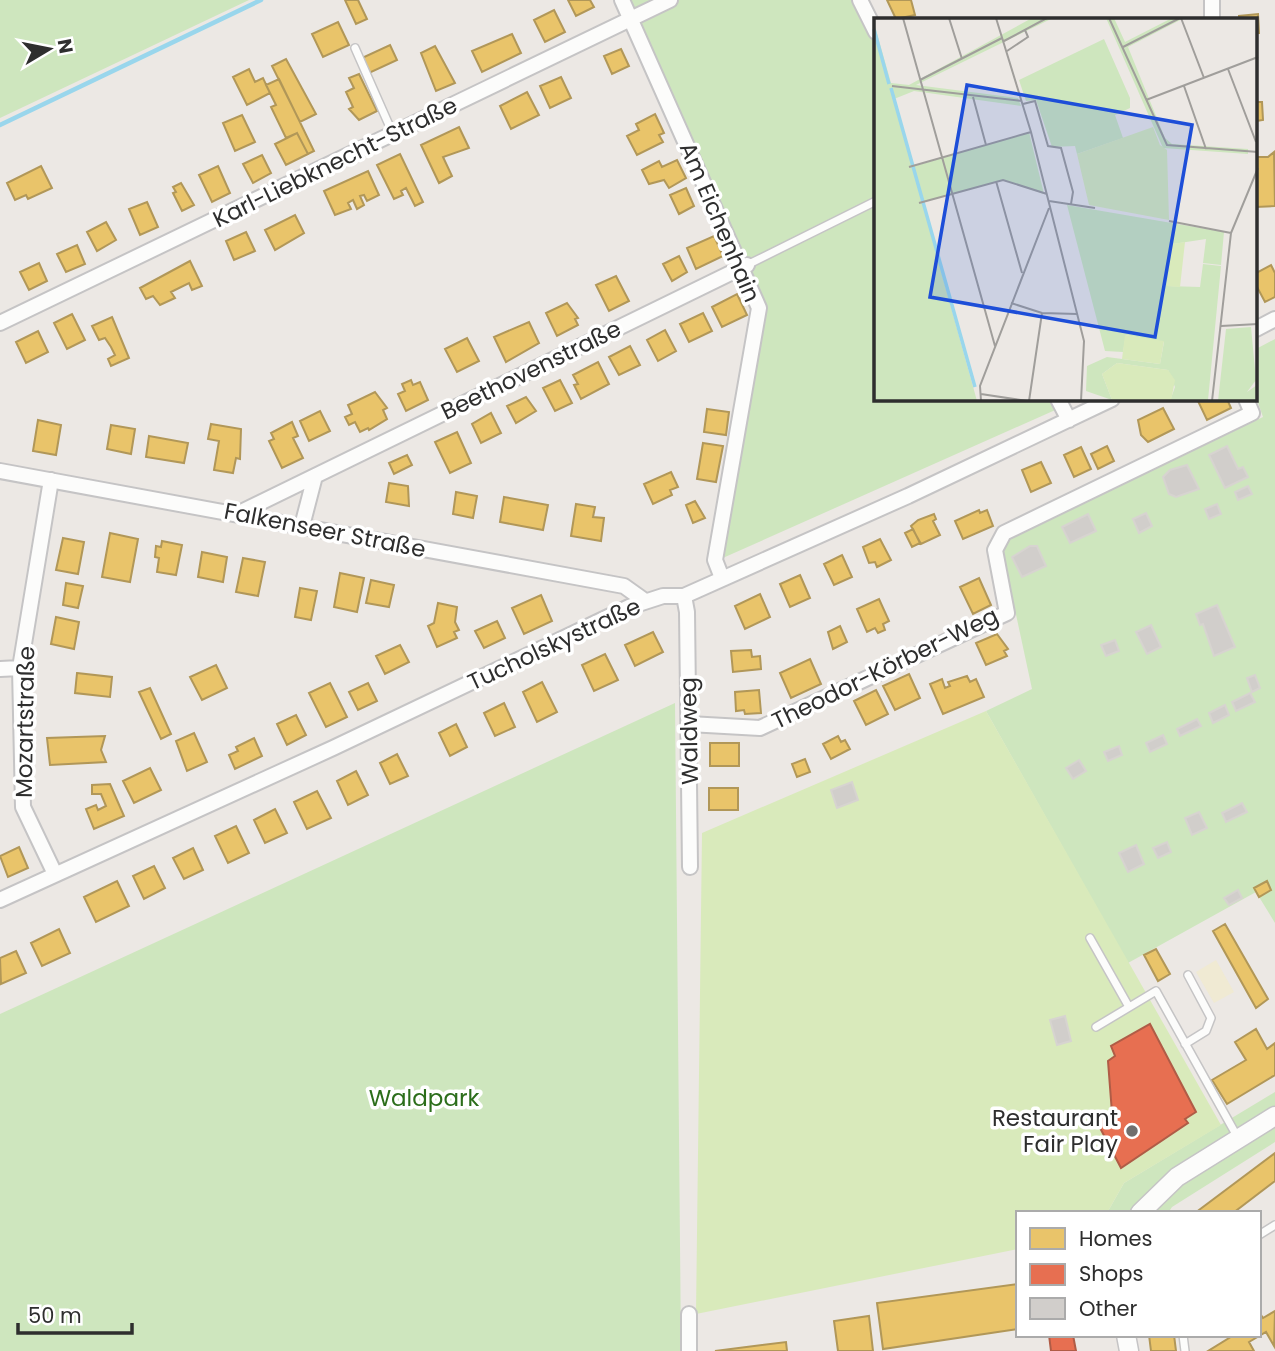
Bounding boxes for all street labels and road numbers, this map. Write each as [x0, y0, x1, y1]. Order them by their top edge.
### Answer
street label: Karl-Liebknecht-Straße [207, 89, 463, 235]
street label: Am Eichenhain [672, 137, 768, 307]
street label: Beethovenstraße [436, 312, 626, 428]
street label: Falkenseer Straße [221, 495, 429, 565]
street label: Tucholskystraße [462, 590, 646, 698]
street label: Theodor-Körber-Weg [767, 599, 1003, 737]
street label: Mozartstraße [8, 646, 42, 798]
street label: Waldweg [672, 677, 706, 785]

